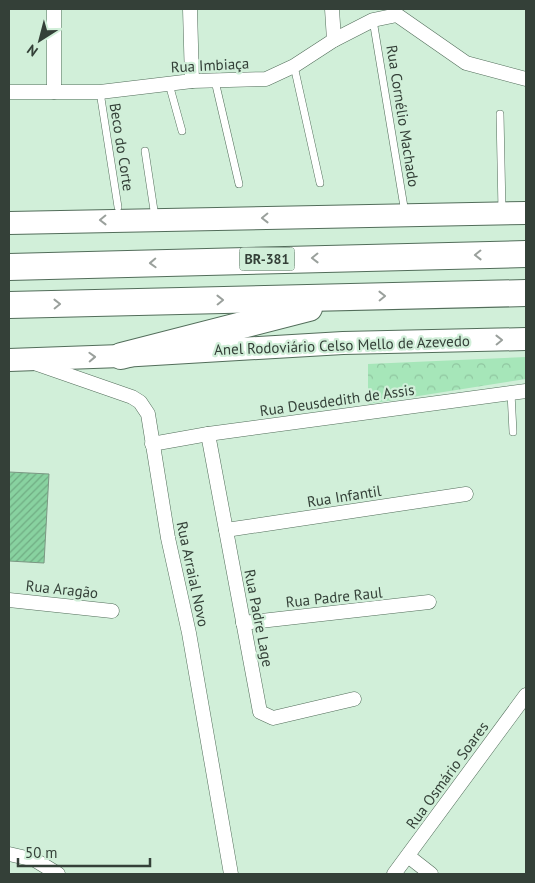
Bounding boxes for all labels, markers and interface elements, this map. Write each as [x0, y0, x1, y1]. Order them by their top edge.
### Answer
north arrow [15, 15, 65, 65]
text: N [23, 41, 41, 61]
street label: Rua Cornélio Machado [382, 44, 424, 188]
street label: Rua Imbiaça [170, 53, 250, 77]
street label: Beco do Corte [106, 102, 138, 192]
one-way arrow [261, 213, 268, 223]
one-way arrow [98, 215, 106, 226]
road number: BR-381 [240, 248, 294, 270]
one-way arrow [473, 249, 481, 260]
one-way arrow [311, 253, 318, 263]
one-way arrow [148, 258, 156, 268]
one-way arrow [379, 291, 387, 301]
one-way arrow [216, 295, 224, 305]
one-way arrow [54, 299, 62, 309]
street label: Anel Rodoviário Celso Mello de Azevedo [214, 331, 470, 359]
one-way arrow [495, 335, 503, 345]
one-way arrow [89, 351, 97, 362]
street label: Rua Deusdedith de Assis [258, 380, 416, 420]
street label: Rua Infantil [306, 481, 383, 511]
street label: Rua Arraial Novo [173, 520, 213, 628]
street label: Rua Padre Lage [240, 568, 278, 668]
street label: Rua Aragão [25, 576, 99, 602]
street label: Rua Padre Raul [285, 582, 384, 612]
street label: Rua Osmário Soares [402, 718, 492, 832]
scale bar [18, 836, 150, 868]
text: 50 m [25, 843, 58, 862]

